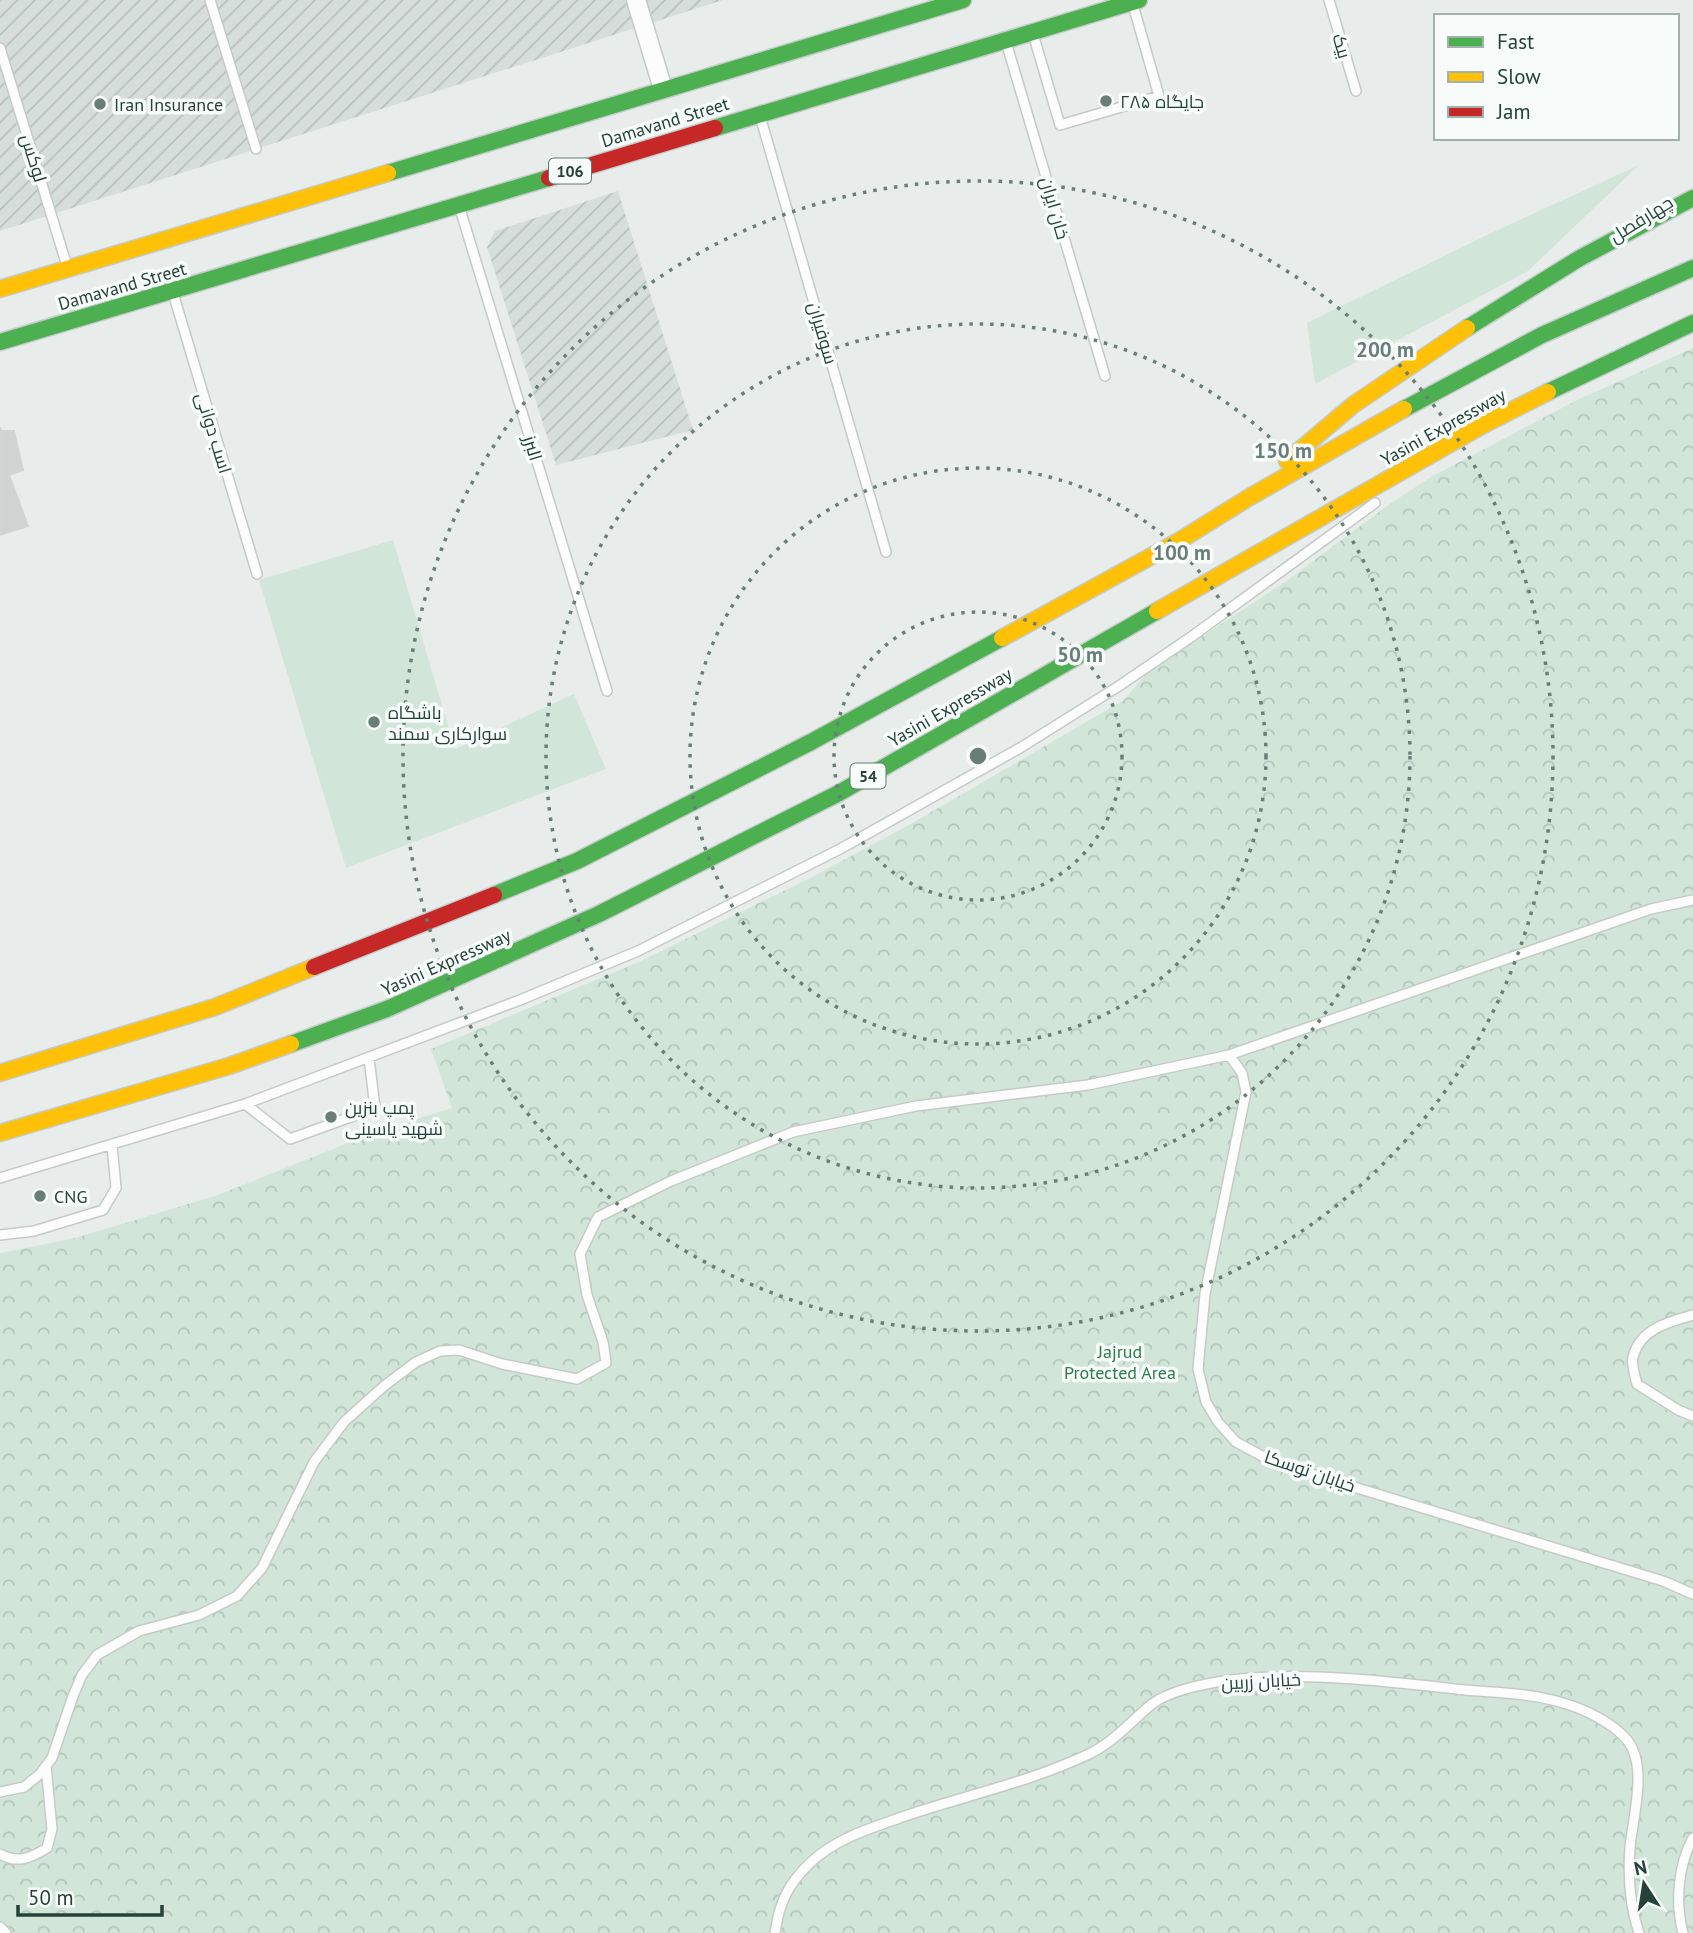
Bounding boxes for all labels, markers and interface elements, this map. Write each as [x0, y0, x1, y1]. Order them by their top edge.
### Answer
legend [1434, 14, 1679, 140]
text: Fast [1497, 28, 1534, 55]
street label: بیک [1328, 31, 1356, 61]
text: Slow [1497, 63, 1541, 90]
place label: جایگاه ۲۸۵ [1120, 90, 1204, 113]
street label: Damavand Street [598, 92, 732, 152]
place label: Iran Insurance [114, 93, 223, 116]
marker: جایگاه ۲۸۵ [1098, 93, 1114, 109]
marker: Iran Insurance [92, 96, 108, 112]
text: Jam [1496, 98, 1531, 125]
street label: لوکس [16, 131, 52, 185]
road number: 106 [549, 158, 591, 183]
street label: خان ایران [1035, 174, 1075, 242]
street label: چهارفصل [1605, 190, 1678, 248]
street label: Damavand Street [55, 257, 189, 315]
street label: سوفیران [803, 299, 843, 367]
text: 200 m [1356, 336, 1414, 363]
street label: Yasini Expressway [1377, 383, 1510, 471]
street label: اسب دوانی [191, 390, 237, 476]
street label: البرز [518, 432, 548, 463]
text: 150 m [1254, 437, 1312, 464]
text: 100 m [1153, 539, 1211, 566]
text: 50 m [1057, 641, 1103, 668]
street label: Yasini Expressway [884, 662, 1017, 752]
place label: باشگاه سوارکاری سمند [388, 701, 507, 745]
marker: باشگاه سوارکاری سمند [366, 714, 382, 730]
centre of rings [966, 744, 990, 768]
road number: 54 [850, 764, 886, 789]
street label: Yasini Expressway [378, 923, 515, 1001]
place label: پمپ بنزین شهید یاسینی [345, 1096, 443, 1140]
marker: پمپ بنزین شهید یاسینی [323, 1109, 339, 1125]
place label: CNG [54, 1185, 87, 1208]
marker: CNG [32, 1188, 48, 1204]
park label: Jajrud Protected Area [1064, 1340, 1176, 1384]
street label: خیابان توسکا [1261, 1445, 1359, 1497]
street label: خیابان زربین [1221, 1667, 1301, 1695]
north arrow [1609, 1849, 1679, 1919]
text: N [1632, 1854, 1649, 1880]
scale bar [18, 1874, 161, 1918]
text: 50 m [28, 1884, 74, 1911]

